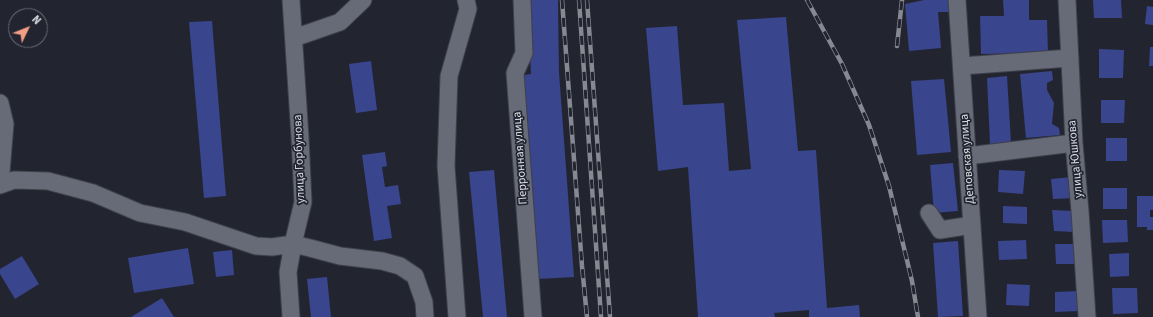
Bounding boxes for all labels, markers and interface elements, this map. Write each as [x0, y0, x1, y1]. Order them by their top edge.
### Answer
north arrow [8, 8, 48, 48]
text: N [28, 12, 44, 28]
street label: Перронная улица [511, 111, 531, 205]
street label: Деповская улица [958, 113, 978, 205]
street label: улица Горбунова [291, 114, 309, 204]
street label: улица Юшкова [1065, 119, 1087, 199]

